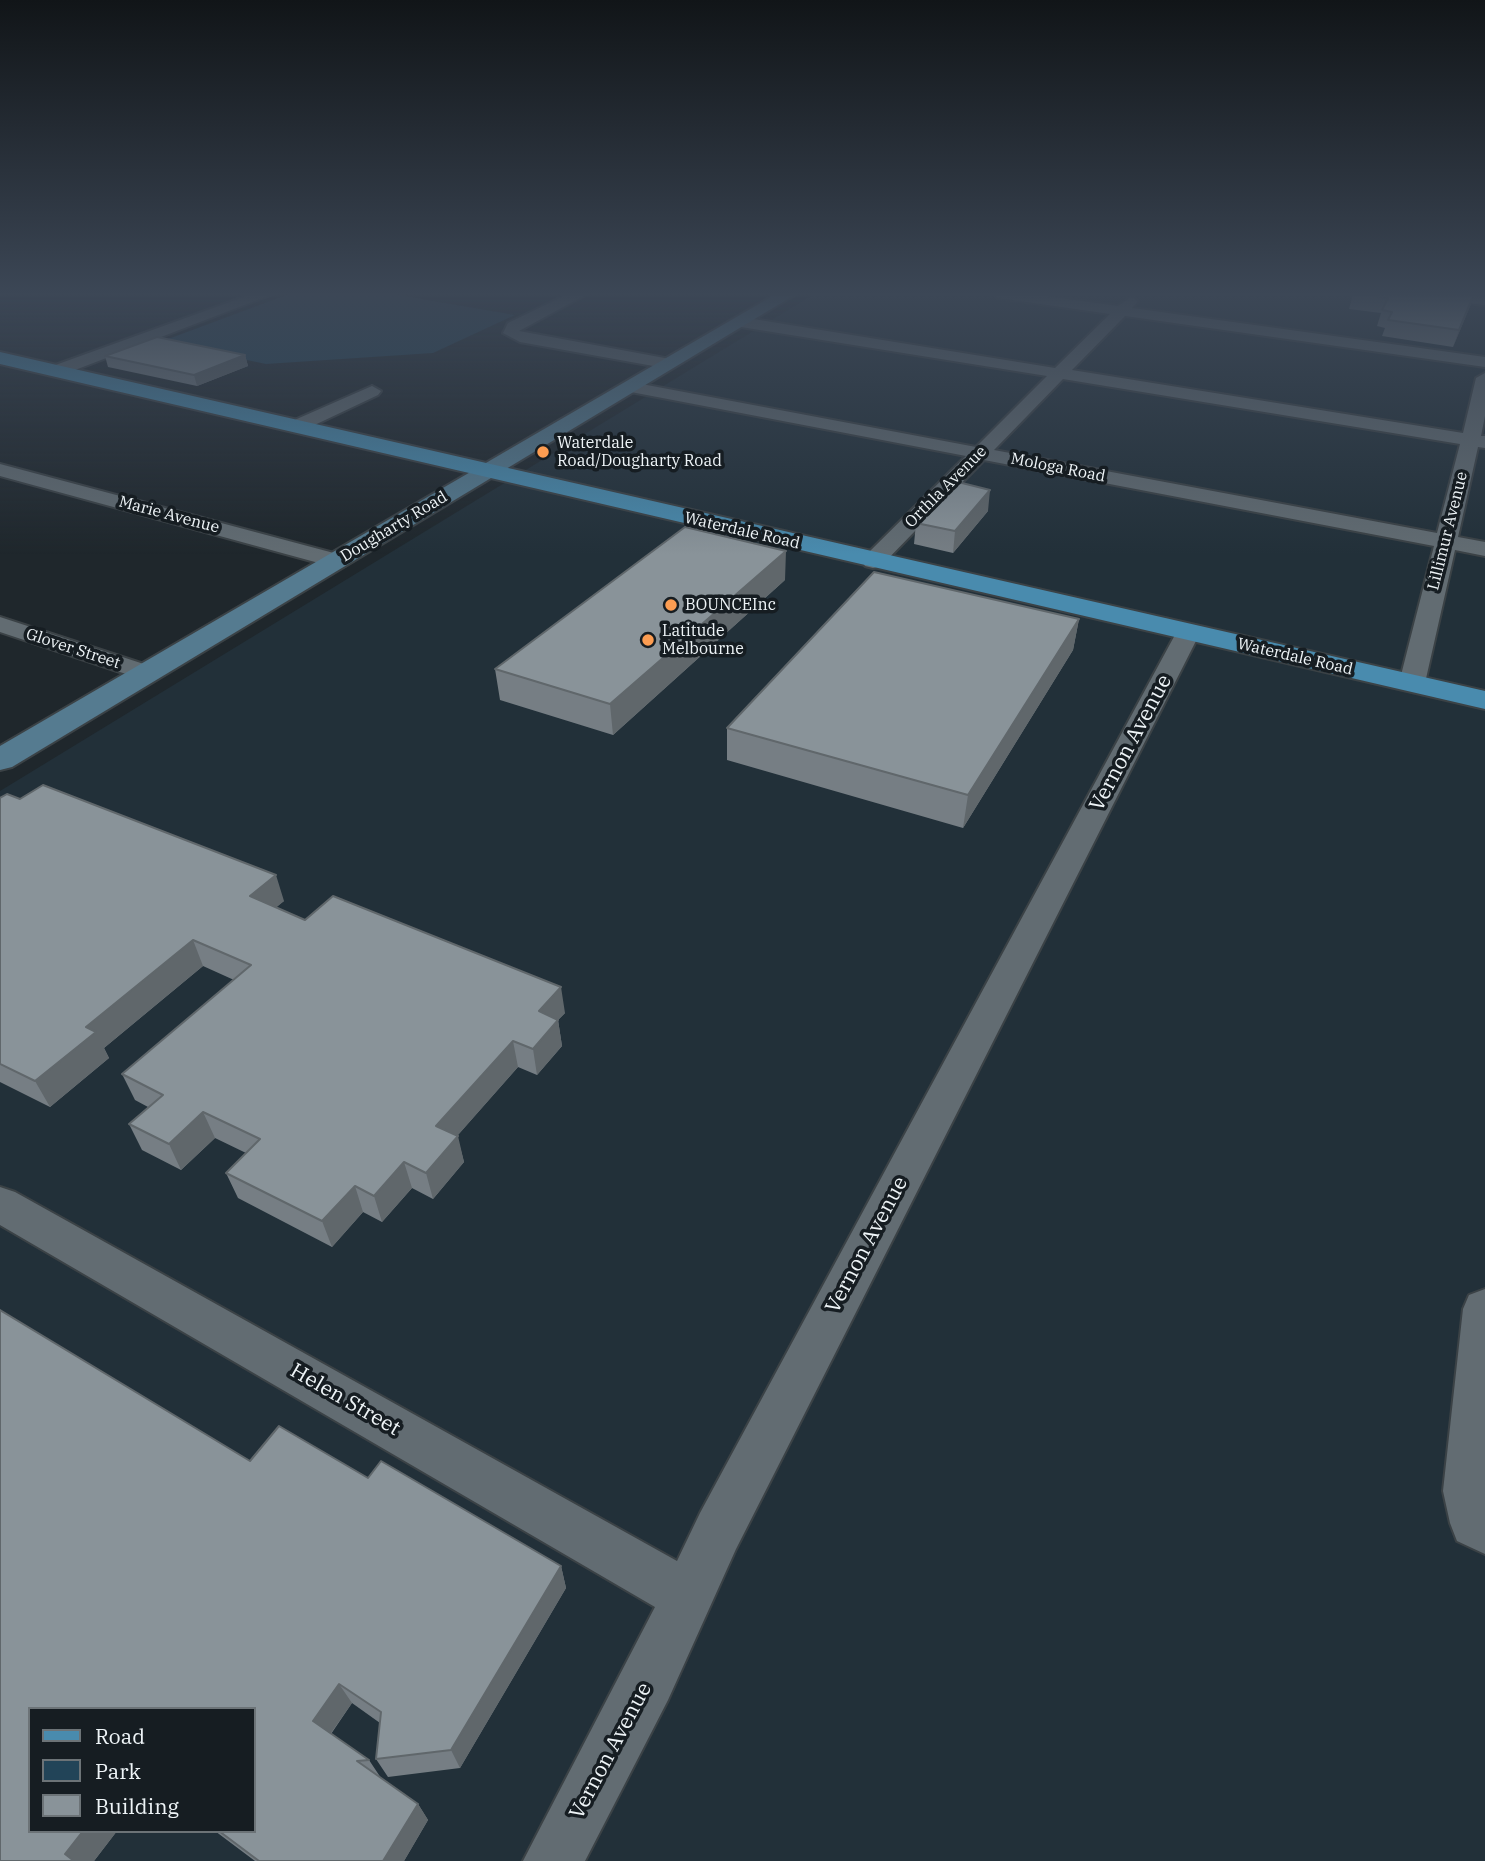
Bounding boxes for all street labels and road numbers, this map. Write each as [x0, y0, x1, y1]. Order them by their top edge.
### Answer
street label: Orthla Avenue [901, 442, 991, 532]
street label: Mologa Road [1009, 449, 1107, 487]
street label: Lillimur Avenue [1424, 470, 1472, 592]
street label: Dougharty Road [337, 488, 451, 566]
street label: Marie Avenue [117, 492, 221, 538]
street label: Waterdale Road [682, 508, 802, 554]
street label: Glover Street [23, 625, 123, 673]
street label: Waterdale Road [1235, 634, 1355, 680]
street label: Vernon Avenue [1084, 671, 1178, 815]
street label: Vernon Avenue [820, 1173, 914, 1317]
street label: Helen Street [286, 1358, 404, 1442]
street label: Vernon Avenue [564, 1679, 658, 1823]

